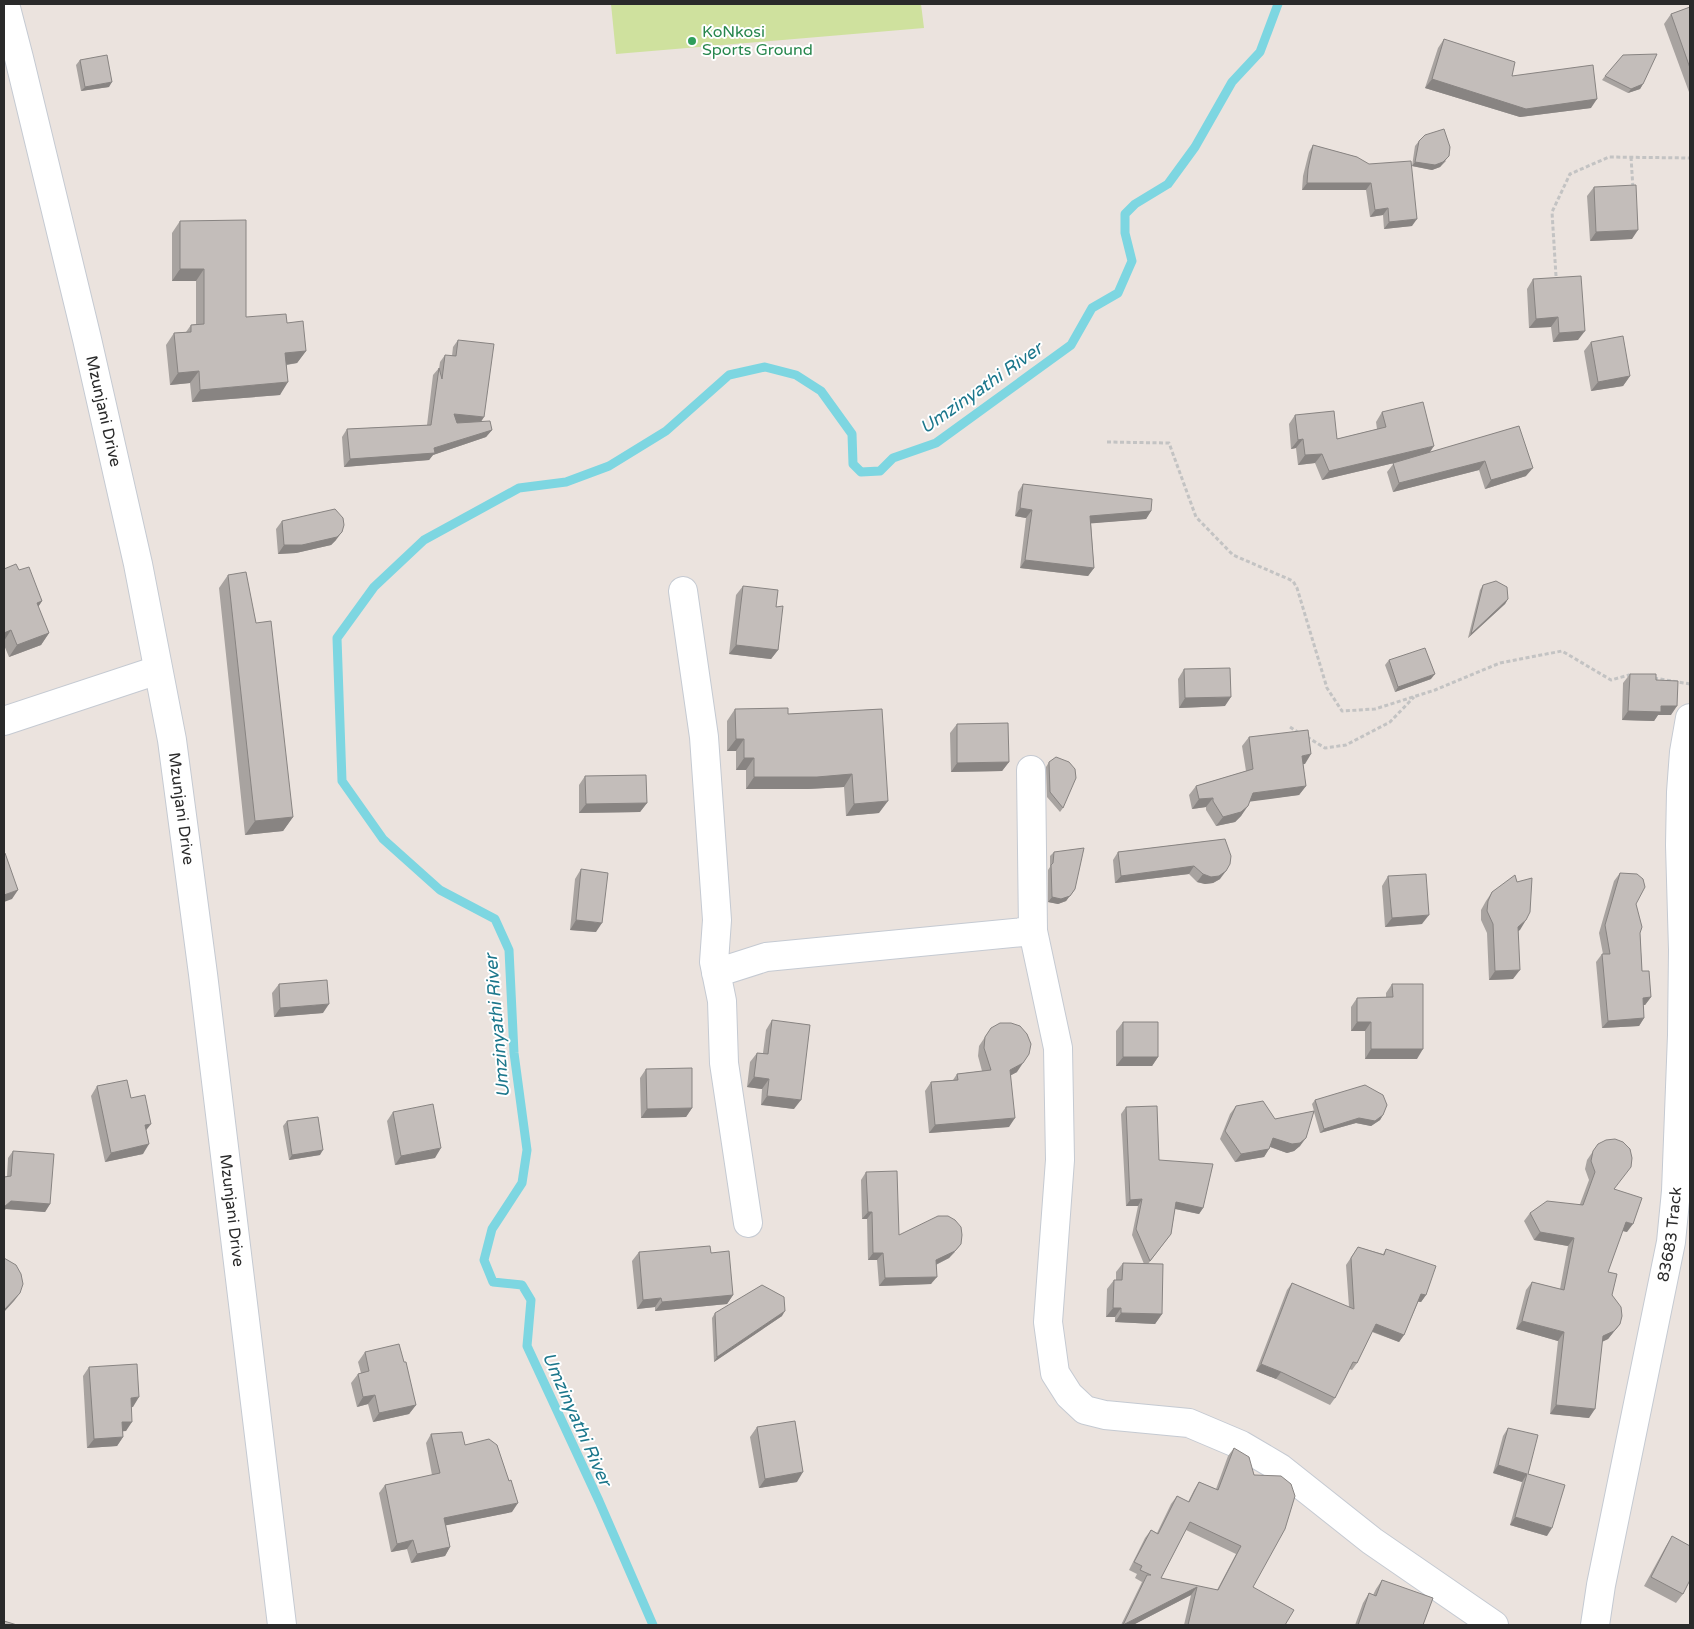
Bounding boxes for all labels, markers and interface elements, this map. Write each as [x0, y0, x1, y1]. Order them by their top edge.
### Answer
place label: KoNkosi Sports Ground [702, 22, 813, 60]
marker: KoNkosi Sports Ground [686, 35, 698, 47]
water label: Umzinyathi River [916, 336, 1048, 438]
street label: Mzunjani Drive [81, 354, 126, 469]
street label: Mzunjani Drive [164, 751, 198, 866]
water label: Umzinyathi River [480, 951, 514, 1099]
street label: Mzunjani Drive [215, 1153, 248, 1268]
street label: 83683 Track [1653, 1186, 1686, 1284]
water label: Umzinyathi River [538, 1349, 617, 1491]

